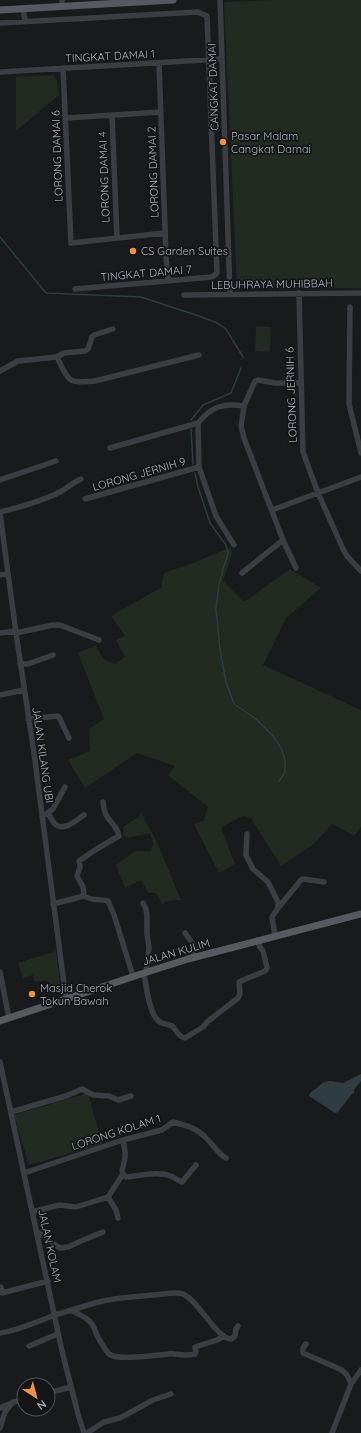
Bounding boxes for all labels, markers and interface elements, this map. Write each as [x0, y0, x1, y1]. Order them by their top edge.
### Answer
street label: CANGKAT DAMAI [204, 43, 222, 131]
street label: TINGKAT DAMAI 1 [65, 47, 155, 65]
street label: LORONG DAMAI 6 [48, 110, 66, 202]
street label: LORONG DAMAI 2 [144, 126, 162, 218]
place label: Pasar Malam Cangkat Damai [231, 129, 311, 156]
street label: LORONG DAMAI 4 [95, 131, 113, 223]
marker: Pasar Malam Cangkat Damai [218, 137, 228, 147]
place label: CS Garden Suites [141, 244, 228, 258]
marker: CS Garden Suites [128, 246, 138, 256]
street label: TINGKAT DAMAI 7 [100, 262, 192, 284]
street label: LEBUHRAYA MUHIBBAH [211, 276, 333, 292]
street label: LORONG JERNIH 6 [282, 347, 300, 443]
street label: LORONG JERNIH 9 [91, 454, 187, 494]
street label: JALAN KILANG UBI [29, 706, 57, 804]
street label: JALAN KULIM [140, 936, 212, 968]
place label: Masjid Cherok Tokun Bawah [40, 981, 112, 1008]
marker: Masjid Cherok Tokun Bawah [27, 989, 37, 999]
street label: LORONG KOLAM 1 [70, 1111, 162, 1153]
street label: JALAN KOLAM [35, 1208, 65, 1284]
north arrow [16, 1377, 56, 1417]
text: N [34, 1397, 49, 1413]

